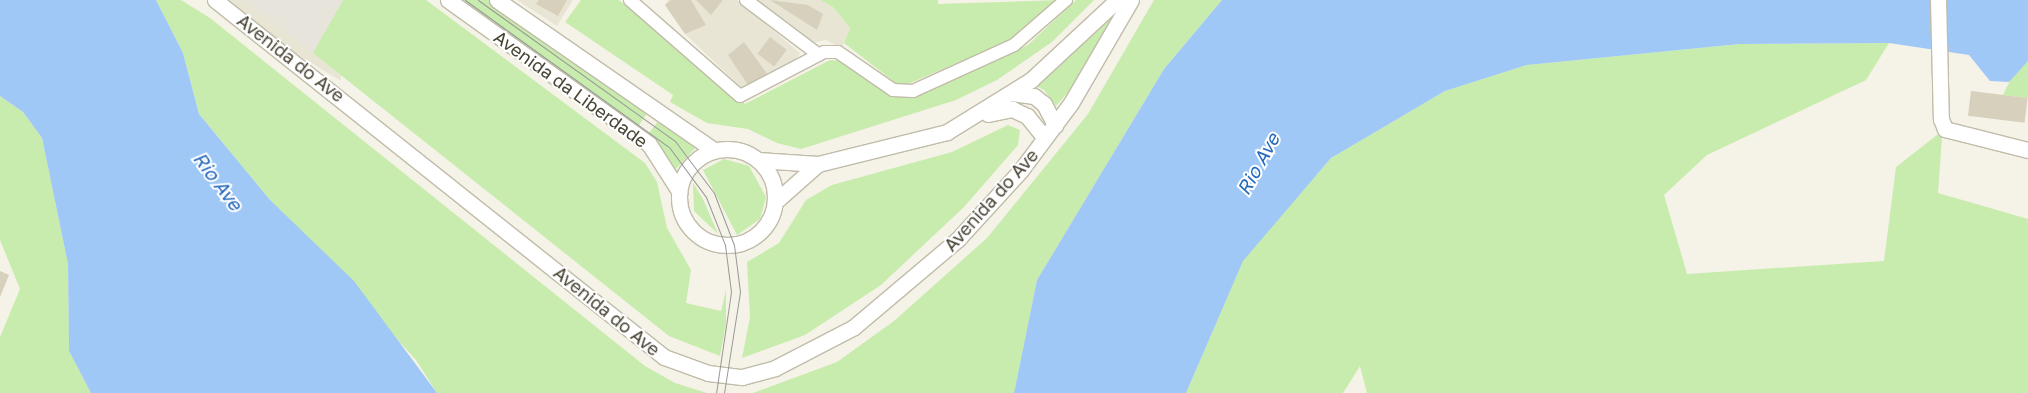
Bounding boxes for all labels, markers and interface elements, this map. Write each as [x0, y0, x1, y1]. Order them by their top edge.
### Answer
street label: Avenida do Ave [233, 9, 349, 107]
street label: Avenida da Liberdade [490, 26, 652, 152]
water label: Rio Ave [1232, 129, 1284, 199]
street label: Avenida do Ave [939, 144, 1043, 256]
water label: Rio Ave [189, 147, 247, 215]
street label: Avenida do Ave [550, 262, 664, 360]

